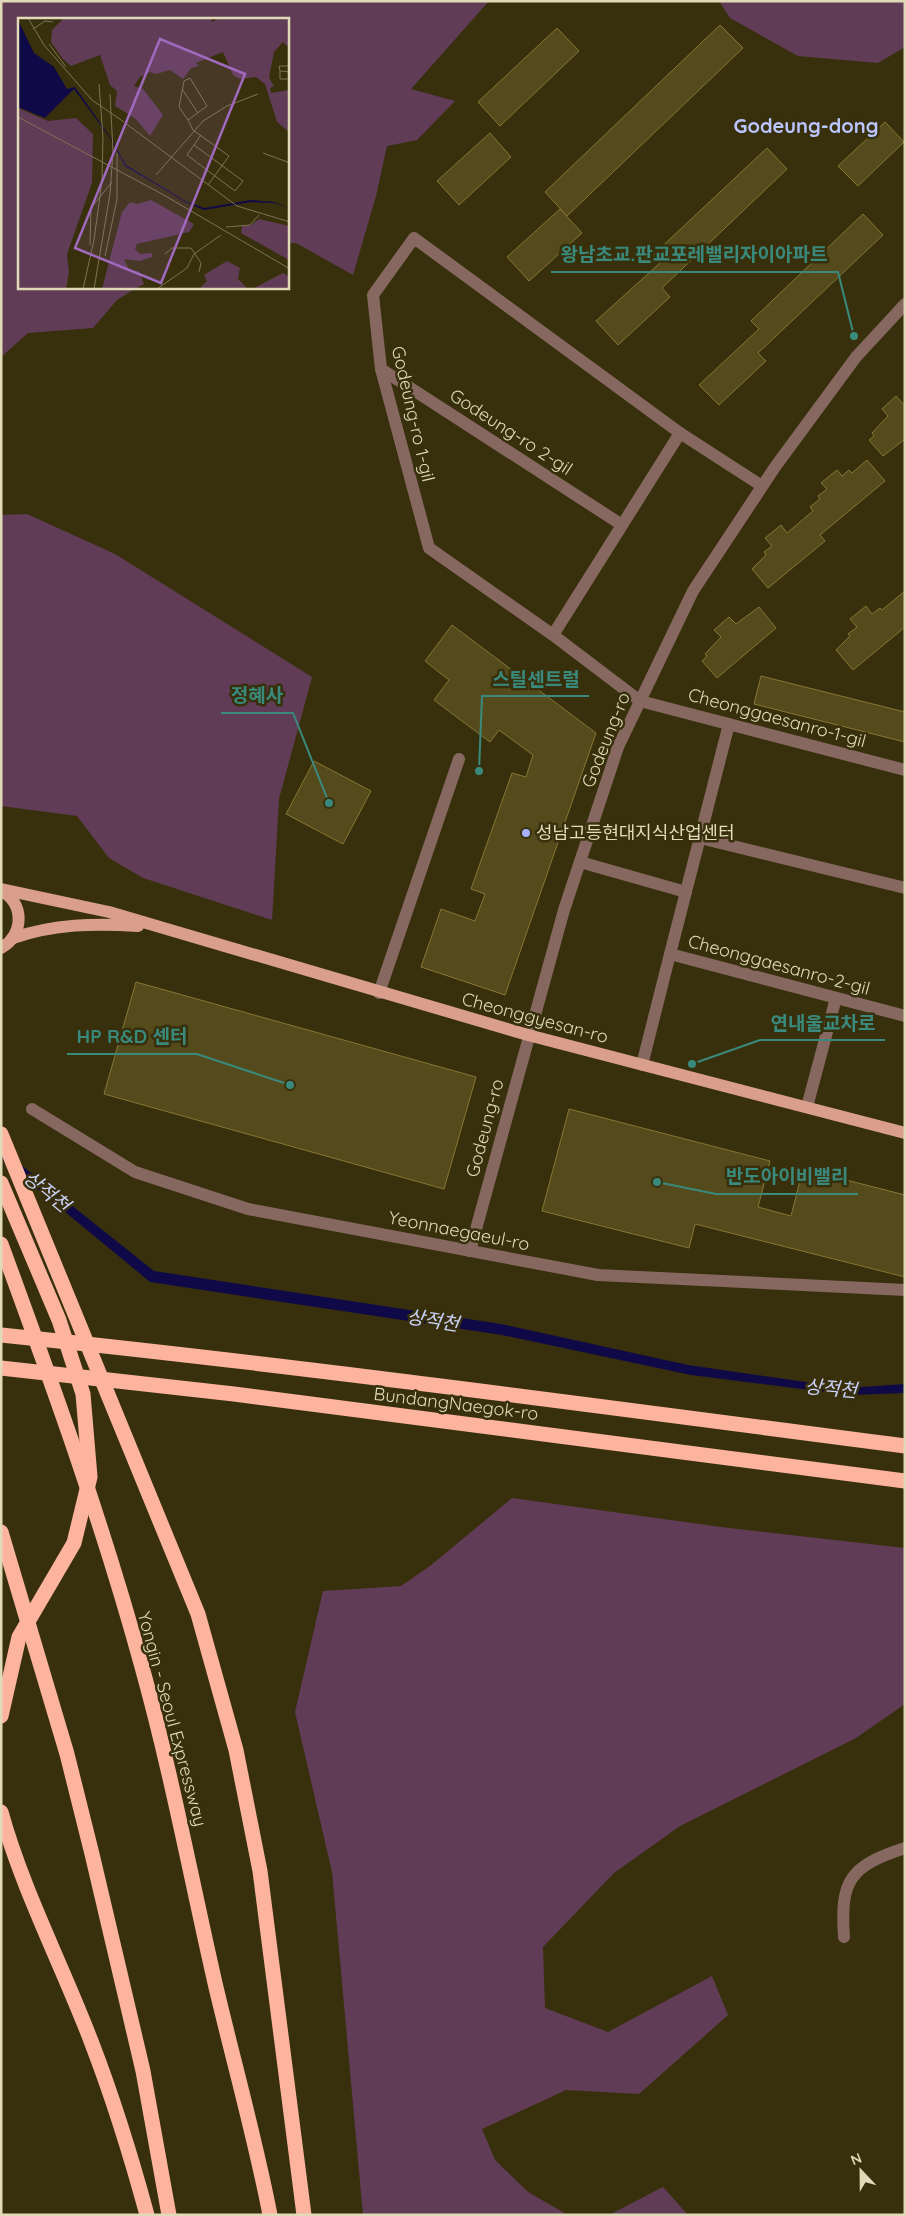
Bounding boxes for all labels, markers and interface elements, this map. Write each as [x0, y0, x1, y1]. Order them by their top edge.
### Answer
inset map [18, 18, 289, 289]
district label: Godeung-dong [734, 113, 878, 138]
callout: 왕남초교.판교포레밸리자이아파트 [551, 238, 838, 272]
text: 왕남초교.판교포레밸리자이아파트 [561, 242, 827, 266]
street label: Godeung-ro 1-gil [387, 344, 440, 484]
street label: Godeung-ro 2-gil [446, 383, 577, 480]
callout: 스틸센트럴 [482, 662, 589, 696]
text: 스틸센트럴 [492, 667, 580, 691]
callout: 정혜사 [221, 679, 293, 713]
text: 정혜사 [231, 683, 284, 707]
street label: Cheonggaesanro-1-gil [686, 683, 869, 752]
street label: Godeung-ro [576, 689, 635, 791]
place label: 성남고등현대지식산업센터 [536, 821, 735, 844]
marker: 성남고등현대지식산업센터 [520, 827, 532, 839]
street label: Cheonggaesanro-2-gil [686, 929, 873, 1000]
street label: Cheonggyesan-ro [459, 987, 611, 1048]
callout: 연내울교차로 [760, 1006, 885, 1040]
text: 연내울교차로 [771, 1011, 875, 1035]
callout: HP R&D 센터 [67, 1020, 197, 1054]
text: HP R&D 센터 [77, 1024, 187, 1048]
street label: Godeung-ro [460, 1076, 509, 1180]
callout: 반도아이비밸리 [716, 1160, 858, 1194]
text: 반도아이비밸리 [726, 1164, 848, 1188]
water label: 상적천 [19, 1165, 76, 1218]
street label: Yeonnaegaeul-ro [387, 1206, 532, 1255]
water label: 상적천 [405, 1304, 462, 1336]
water label: 상적천 [804, 1374, 860, 1402]
street label: BundangNaegok-ro [372, 1382, 540, 1425]
street label: Yongin - Seoul Expressway [133, 1609, 212, 1829]
north arrow [836, 2146, 886, 2196]
text: N [848, 2149, 864, 2169]

